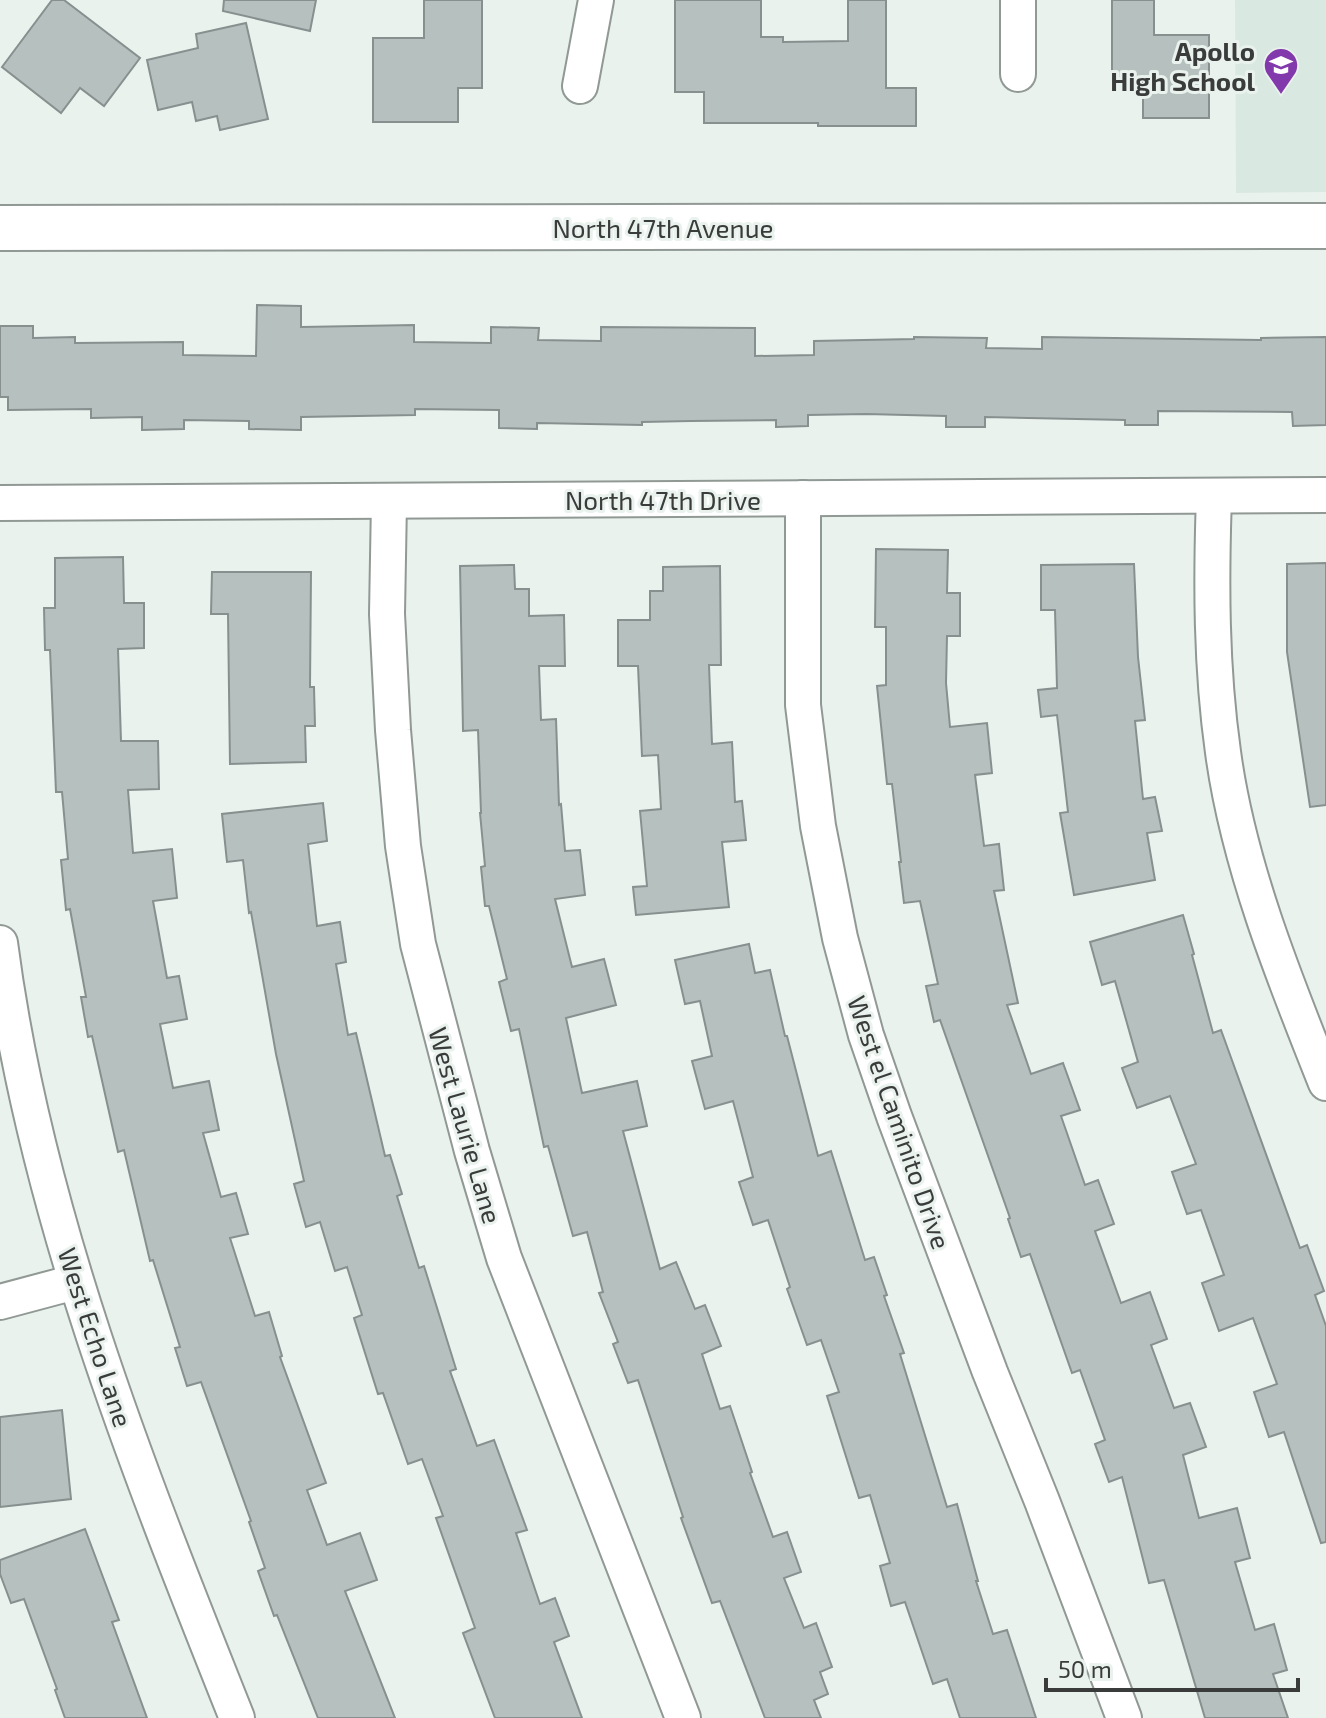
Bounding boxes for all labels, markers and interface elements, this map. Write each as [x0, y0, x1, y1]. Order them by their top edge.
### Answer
place label: Apollo High School [1110, 35, 1255, 96]
school or university icon: Apollo High School [1262, 46, 1300, 96]
street label: North 47th Avenue [553, 212, 773, 243]
street label: North 47th Drive [565, 484, 761, 515]
street label: West el Caminito Drive [842, 991, 958, 1253]
street label: West Laurie Lane [423, 1023, 509, 1227]
street label: West Echo Lane [52, 1243, 140, 1431]
scale bar [1046, 1642, 1298, 1692]
text: 50 m [1058, 1654, 1112, 1683]

